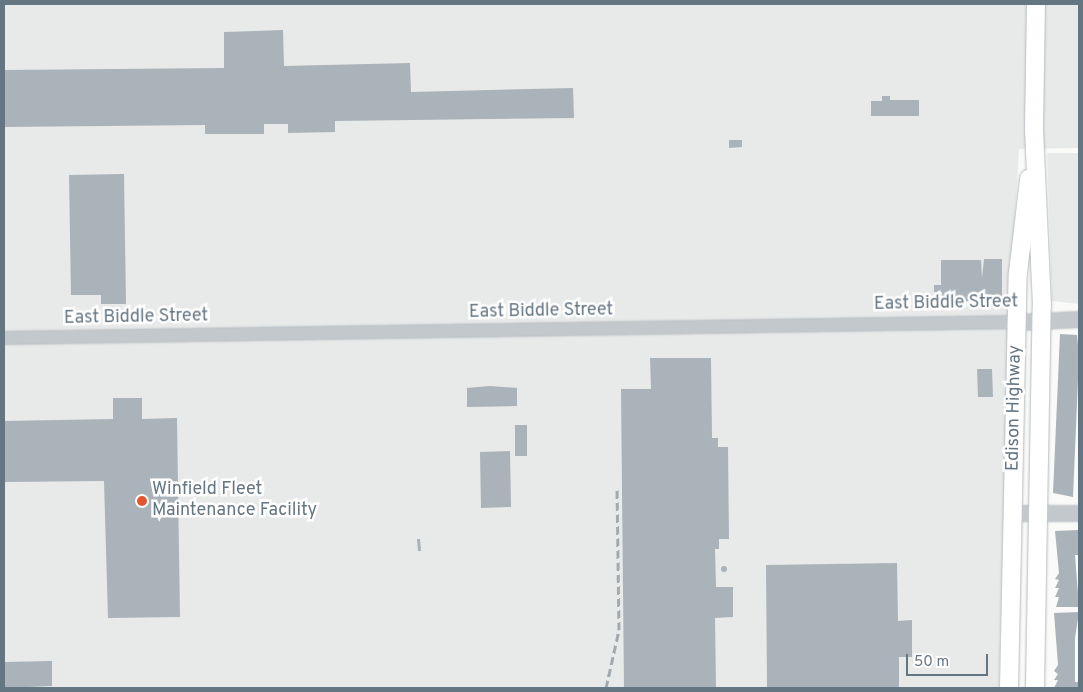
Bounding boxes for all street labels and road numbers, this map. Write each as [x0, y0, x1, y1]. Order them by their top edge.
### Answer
street label: East Biddle Street [874, 292, 1018, 316]
street label: East Biddle Street [469, 300, 613, 324]
street label: East Biddle Street [64, 306, 208, 330]
street label: Edison Highway [1003, 345, 1027, 471]

